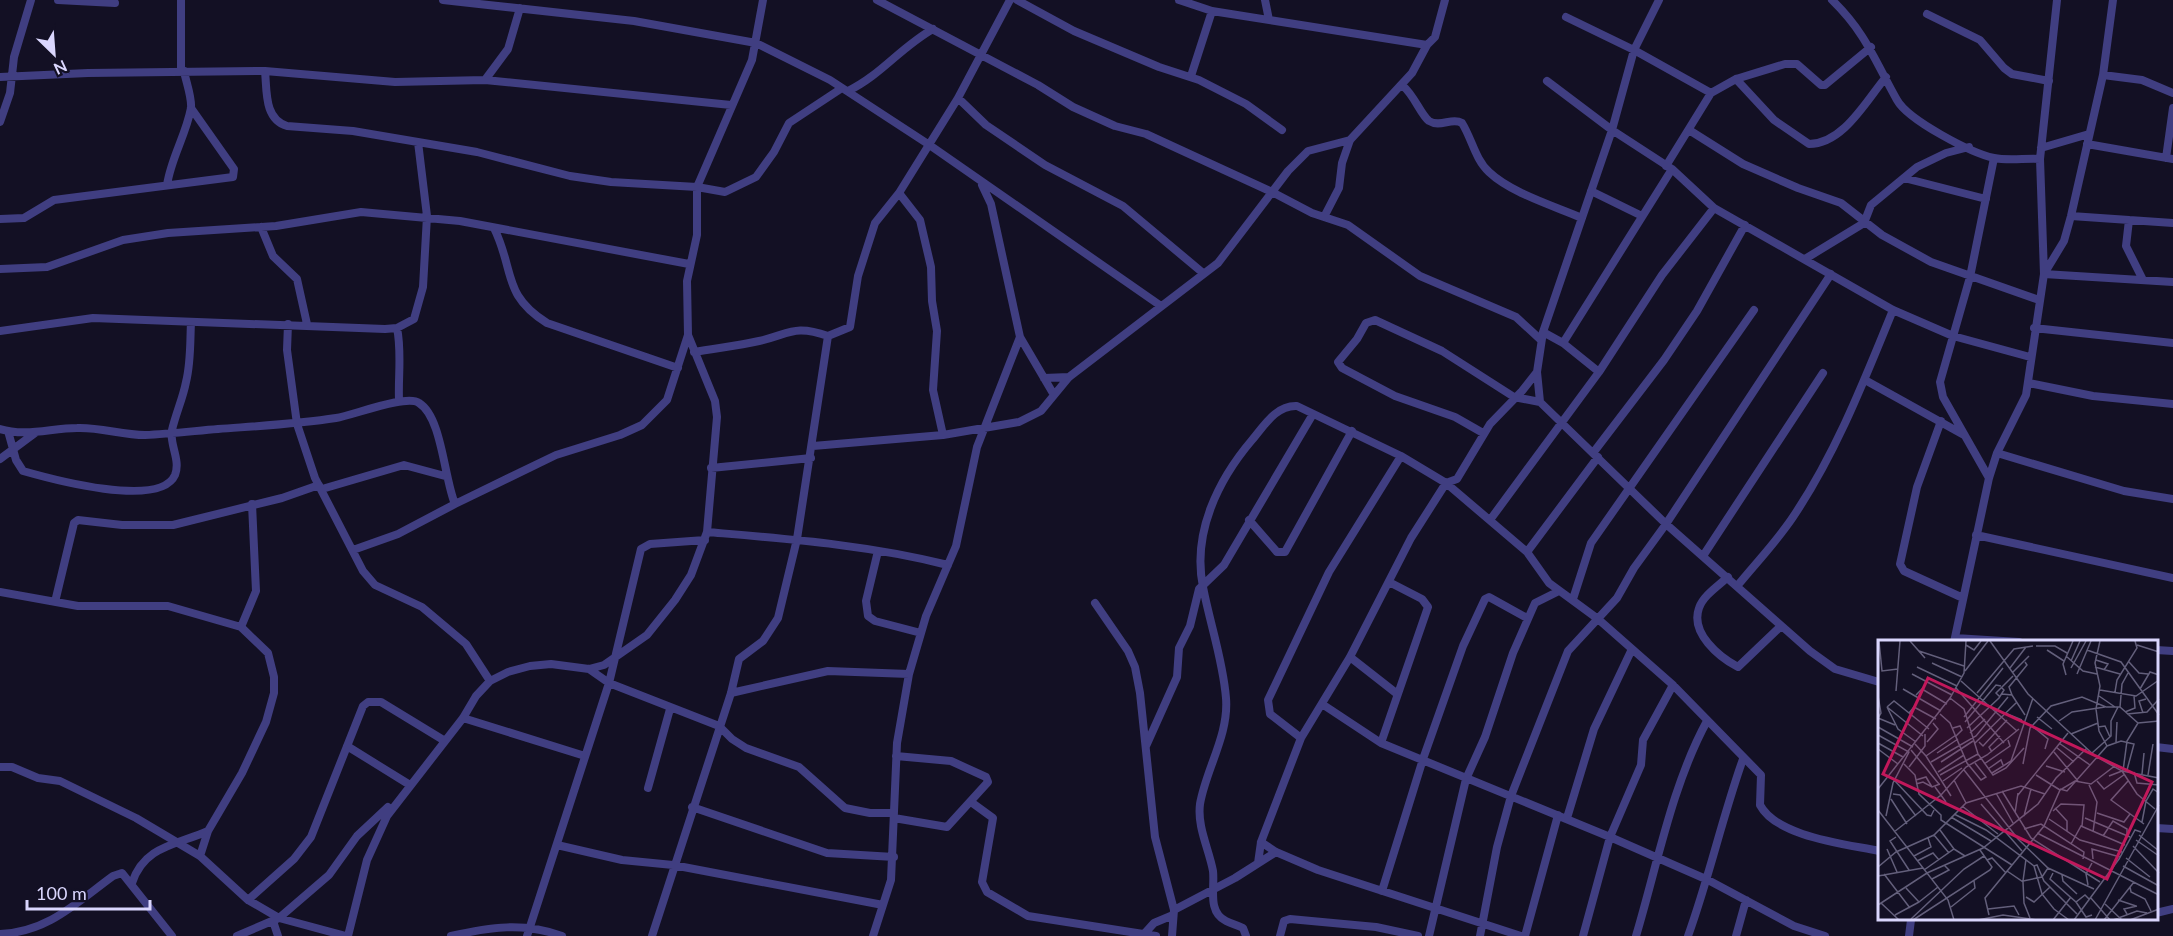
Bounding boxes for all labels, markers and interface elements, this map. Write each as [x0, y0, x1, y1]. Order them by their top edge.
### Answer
north arrow [24, 24, 84, 84]
text: N [51, 57, 70, 79]
inset map [1878, 640, 2158, 921]
scale bar [27, 873, 150, 911]
text: 100 m [36, 882, 87, 904]

